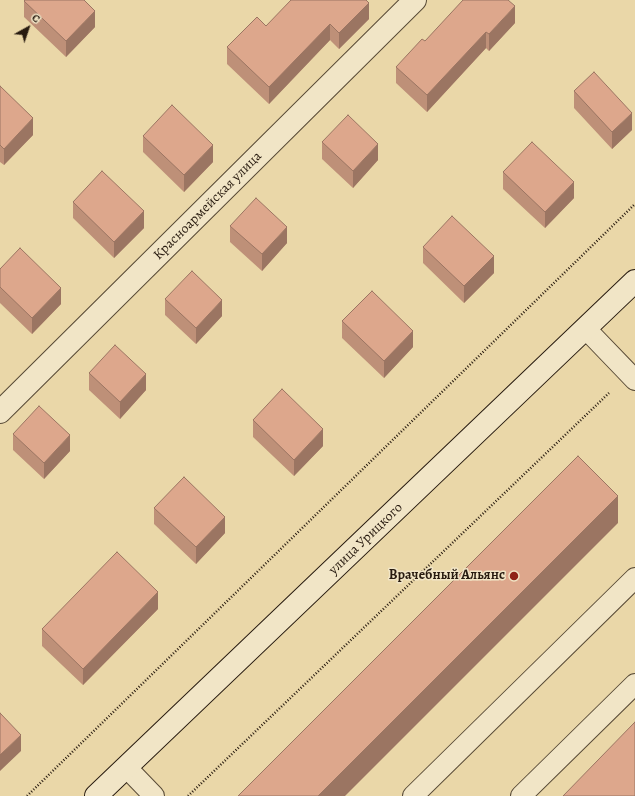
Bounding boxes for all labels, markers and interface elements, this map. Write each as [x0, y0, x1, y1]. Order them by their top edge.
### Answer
north arrow [8, 8, 48, 48]
text: С [29, 10, 43, 26]
street label: Красноармейская улица [150, 148, 266, 264]
street label: улица Урицкого [325, 499, 407, 579]
place label: Врачебный Альянс [389, 568, 505, 584]
marker: Врачебный Альянс [508, 570, 520, 582]

